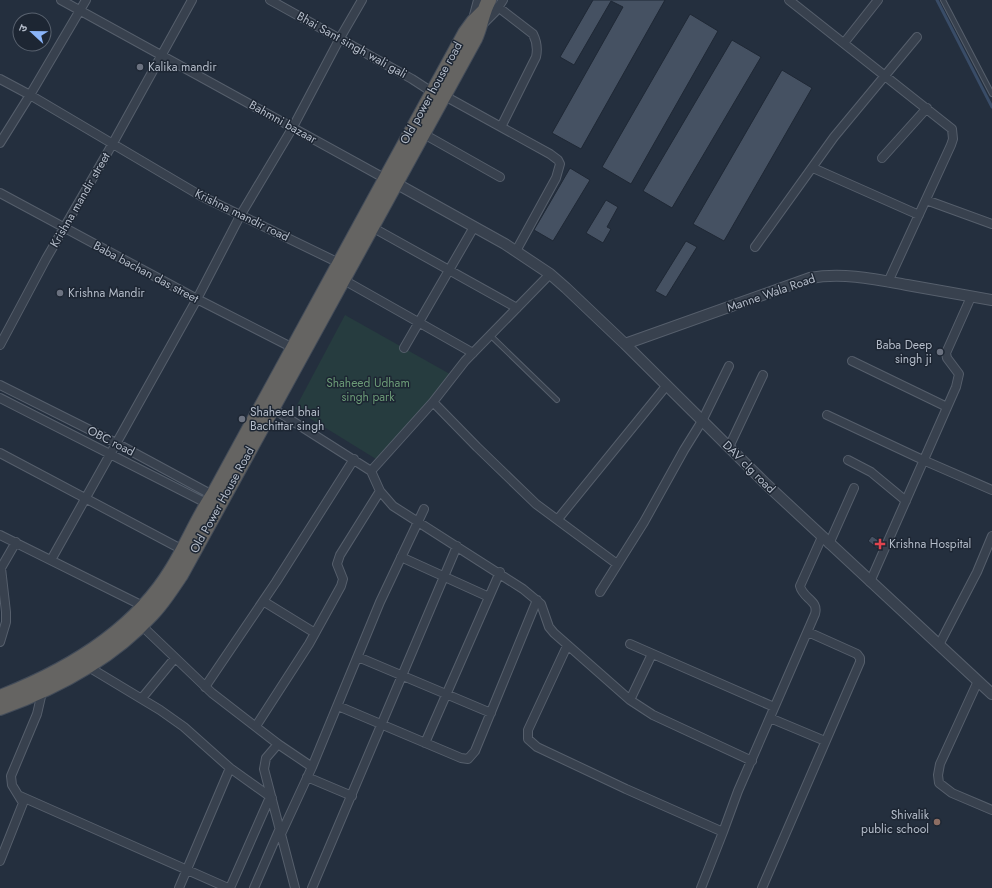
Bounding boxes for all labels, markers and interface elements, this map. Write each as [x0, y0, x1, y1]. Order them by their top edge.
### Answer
street label: Bhai Sant singh wali gali [294, 7, 410, 83]
north arrow [12, 12, 52, 52]
text: उ [14, 22, 32, 34]
street label: Old power house road [395, 39, 467, 147]
place label: Kalika mandir [148, 58, 217, 76]
marker: Kalika mandir [135, 62, 145, 72]
street label: Bahmni bazaar [246, 96, 321, 148]
street label: Krishna mandir street [45, 149, 115, 251]
street label: Krishna mandir road [192, 184, 292, 246]
street label: Baba bachan das street [90, 237, 202, 307]
street label: Manne Wala Road [724, 269, 818, 317]
place label: Krishna Mandir [68, 284, 146, 302]
marker: Krishna Mandir [55, 288, 65, 298]
place label: Baba Deep singh ji [876, 336, 932, 368]
marker: Baba Deep singh ji [935, 347, 945, 357]
park label: Shaheed Udham singh park [326, 374, 410, 406]
place label: Shaheed bhai Bachittar singh [250, 403, 324, 435]
marker: Shaheed bhai Bachittar singh [237, 414, 247, 424]
street label: OBC road [84, 421, 138, 461]
street label: DAV clg road [719, 437, 779, 497]
street label: Old Power House Road [185, 444, 259, 556]
place label: Krishna Hospital [889, 535, 971, 553]
marker: Krishna Hospital [874, 538, 886, 550]
place label: Shivalik public school [861, 806, 930, 838]
marker: Shivalik public school [932, 817, 942, 827]

